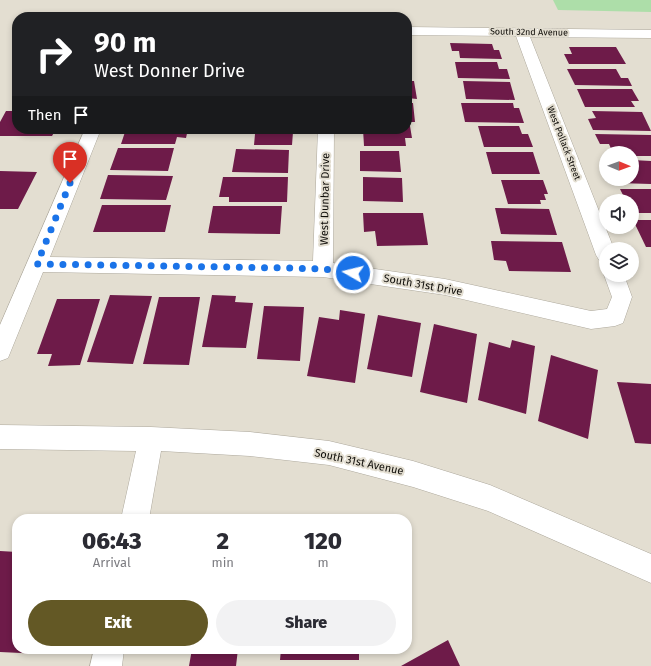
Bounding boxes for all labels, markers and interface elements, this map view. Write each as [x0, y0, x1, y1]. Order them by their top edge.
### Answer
text: 90 m [94, 26, 156, 59]
street label: South 32nd Avenue [490, 26, 568, 38]
icon: right [28, 28, 80, 80]
text: West Donner Drive [94, 60, 245, 82]
icon: arrive [70, 104, 92, 126]
street label: West Pollack Street [545, 105, 583, 182]
text: Then [28, 106, 62, 124]
pin [53, 142, 87, 183]
north arrow [599, 146, 639, 186]
map controls [599, 146, 639, 282]
icon: arrive [59, 148, 81, 170]
street label: West Dunbar Drive [318, 153, 332, 245]
button: sound [599, 194, 639, 234]
button: layers [599, 242, 639, 282]
position arrow [332, 252, 374, 294]
street label: South 31st Drive [383, 272, 463, 298]
street label: South 31st Avenue [313, 446, 405, 478]
text: 06:43 [82, 527, 142, 555]
text: 2 [216, 527, 229, 555]
text: 120 [304, 527, 342, 555]
text: Arrival [93, 555, 131, 570]
text: min [212, 555, 234, 570]
text: m [317, 555, 329, 570]
button: Exit [28, 600, 208, 646]
button: Share [216, 600, 396, 646]

